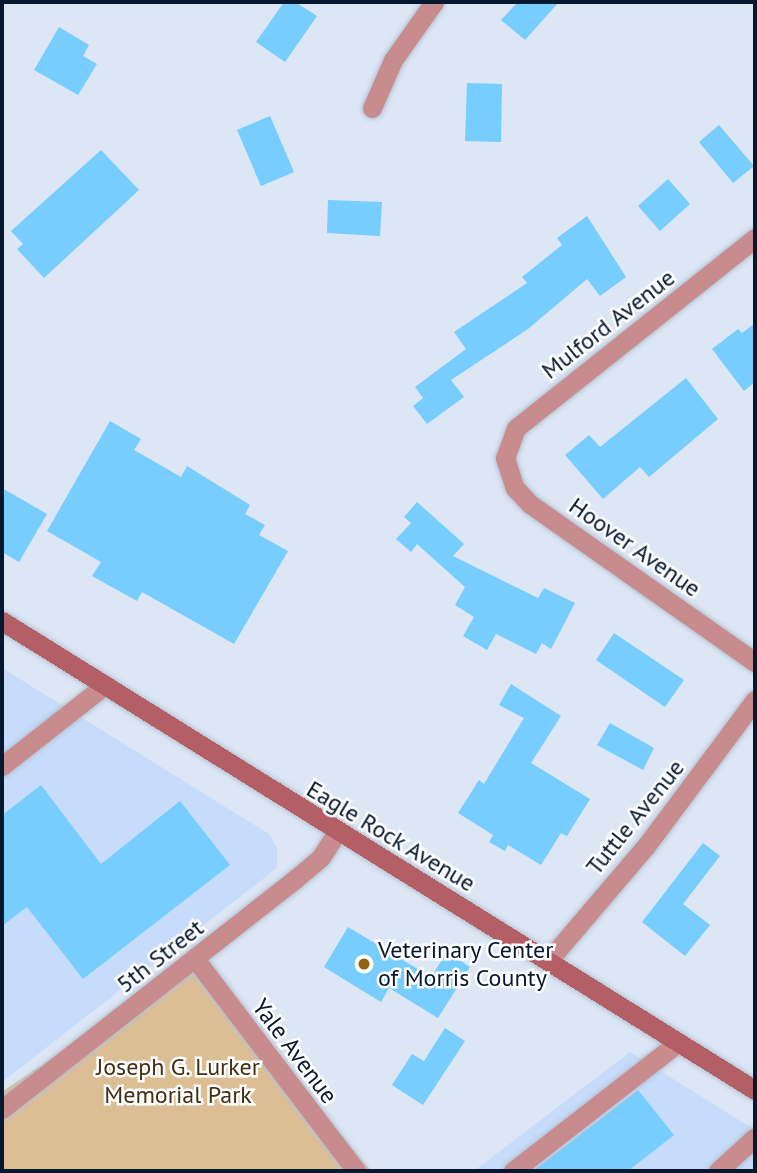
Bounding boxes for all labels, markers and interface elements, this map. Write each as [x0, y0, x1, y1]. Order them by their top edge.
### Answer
street label: Mulford Avenue [535, 263, 681, 385]
street label: Hoover Avenue [563, 491, 707, 603]
street label: Tuttle Avenue [580, 753, 690, 881]
street label: Eagle Rock Avenue [301, 774, 481, 898]
street label: 5th Street [111, 913, 209, 999]
place label: Veterinary Center of Morris County [378, 936, 554, 992]
marker: Veterinary Center of Morris County [356, 956, 372, 972]
street label: Yale Avenue [246, 993, 344, 1109]
park label: Joseph G. Lurker Memorial Park [95, 1053, 261, 1109]

